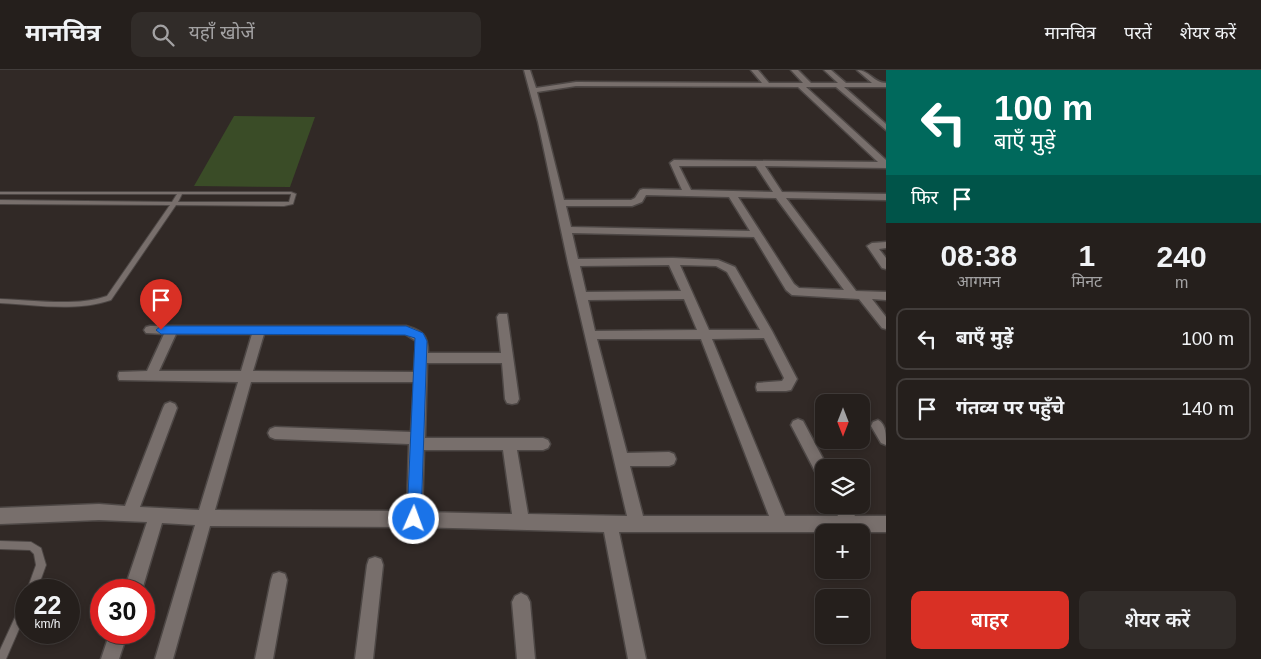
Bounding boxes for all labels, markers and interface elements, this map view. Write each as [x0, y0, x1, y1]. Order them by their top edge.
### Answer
search box [131, 12, 481, 57]
text: मानचित्र [25, 19, 101, 46]
icon: search [149, 21, 177, 49]
text: यहाँ खोजें [189, 22, 255, 43]
text: मानचित्र [1044, 23, 1096, 43]
text: परतें [1124, 23, 1152, 43]
text: शेयर करें [1180, 23, 1236, 43]
text: 100 m [994, 88, 1093, 127]
icon: left [911, 90, 976, 155]
text: बाएँ मुड़ें [994, 129, 1055, 154]
icon: arrive [948, 185, 976, 213]
text: फिर [911, 187, 938, 208]
text: 08:38 [940, 239, 1017, 272]
text: 1 [1078, 239, 1095, 272]
text: 240 [1157, 240, 1207, 273]
text: आगमन [957, 273, 1001, 290]
text: मिनट [1071, 273, 1102, 290]
text: m [1175, 274, 1188, 291]
pin [140, 279, 182, 330]
icon: arrive [147, 286, 175, 314]
icon: left [913, 325, 941, 353]
text: बाएँ मुड़ें [956, 327, 1013, 348]
text: 100 m [1181, 328, 1234, 349]
north arrow [815, 394, 870, 449]
map controls [815, 394, 870, 644]
icon: arrive [913, 395, 941, 423]
text: गंतव्य पर पहुँचे [956, 397, 1064, 418]
text: 140 m [1181, 398, 1234, 419]
button: layers [815, 459, 870, 514]
position arrow [387, 492, 439, 544]
button: + [815, 524, 870, 579]
speed limit sign: 30 [90, 579, 155, 644]
button: − [815, 589, 870, 644]
text: 22 [34, 591, 61, 619]
button: बाहर [911, 591, 1069, 649]
button: शेयर करें [1079, 591, 1236, 649]
text: km/h [34, 617, 61, 631]

